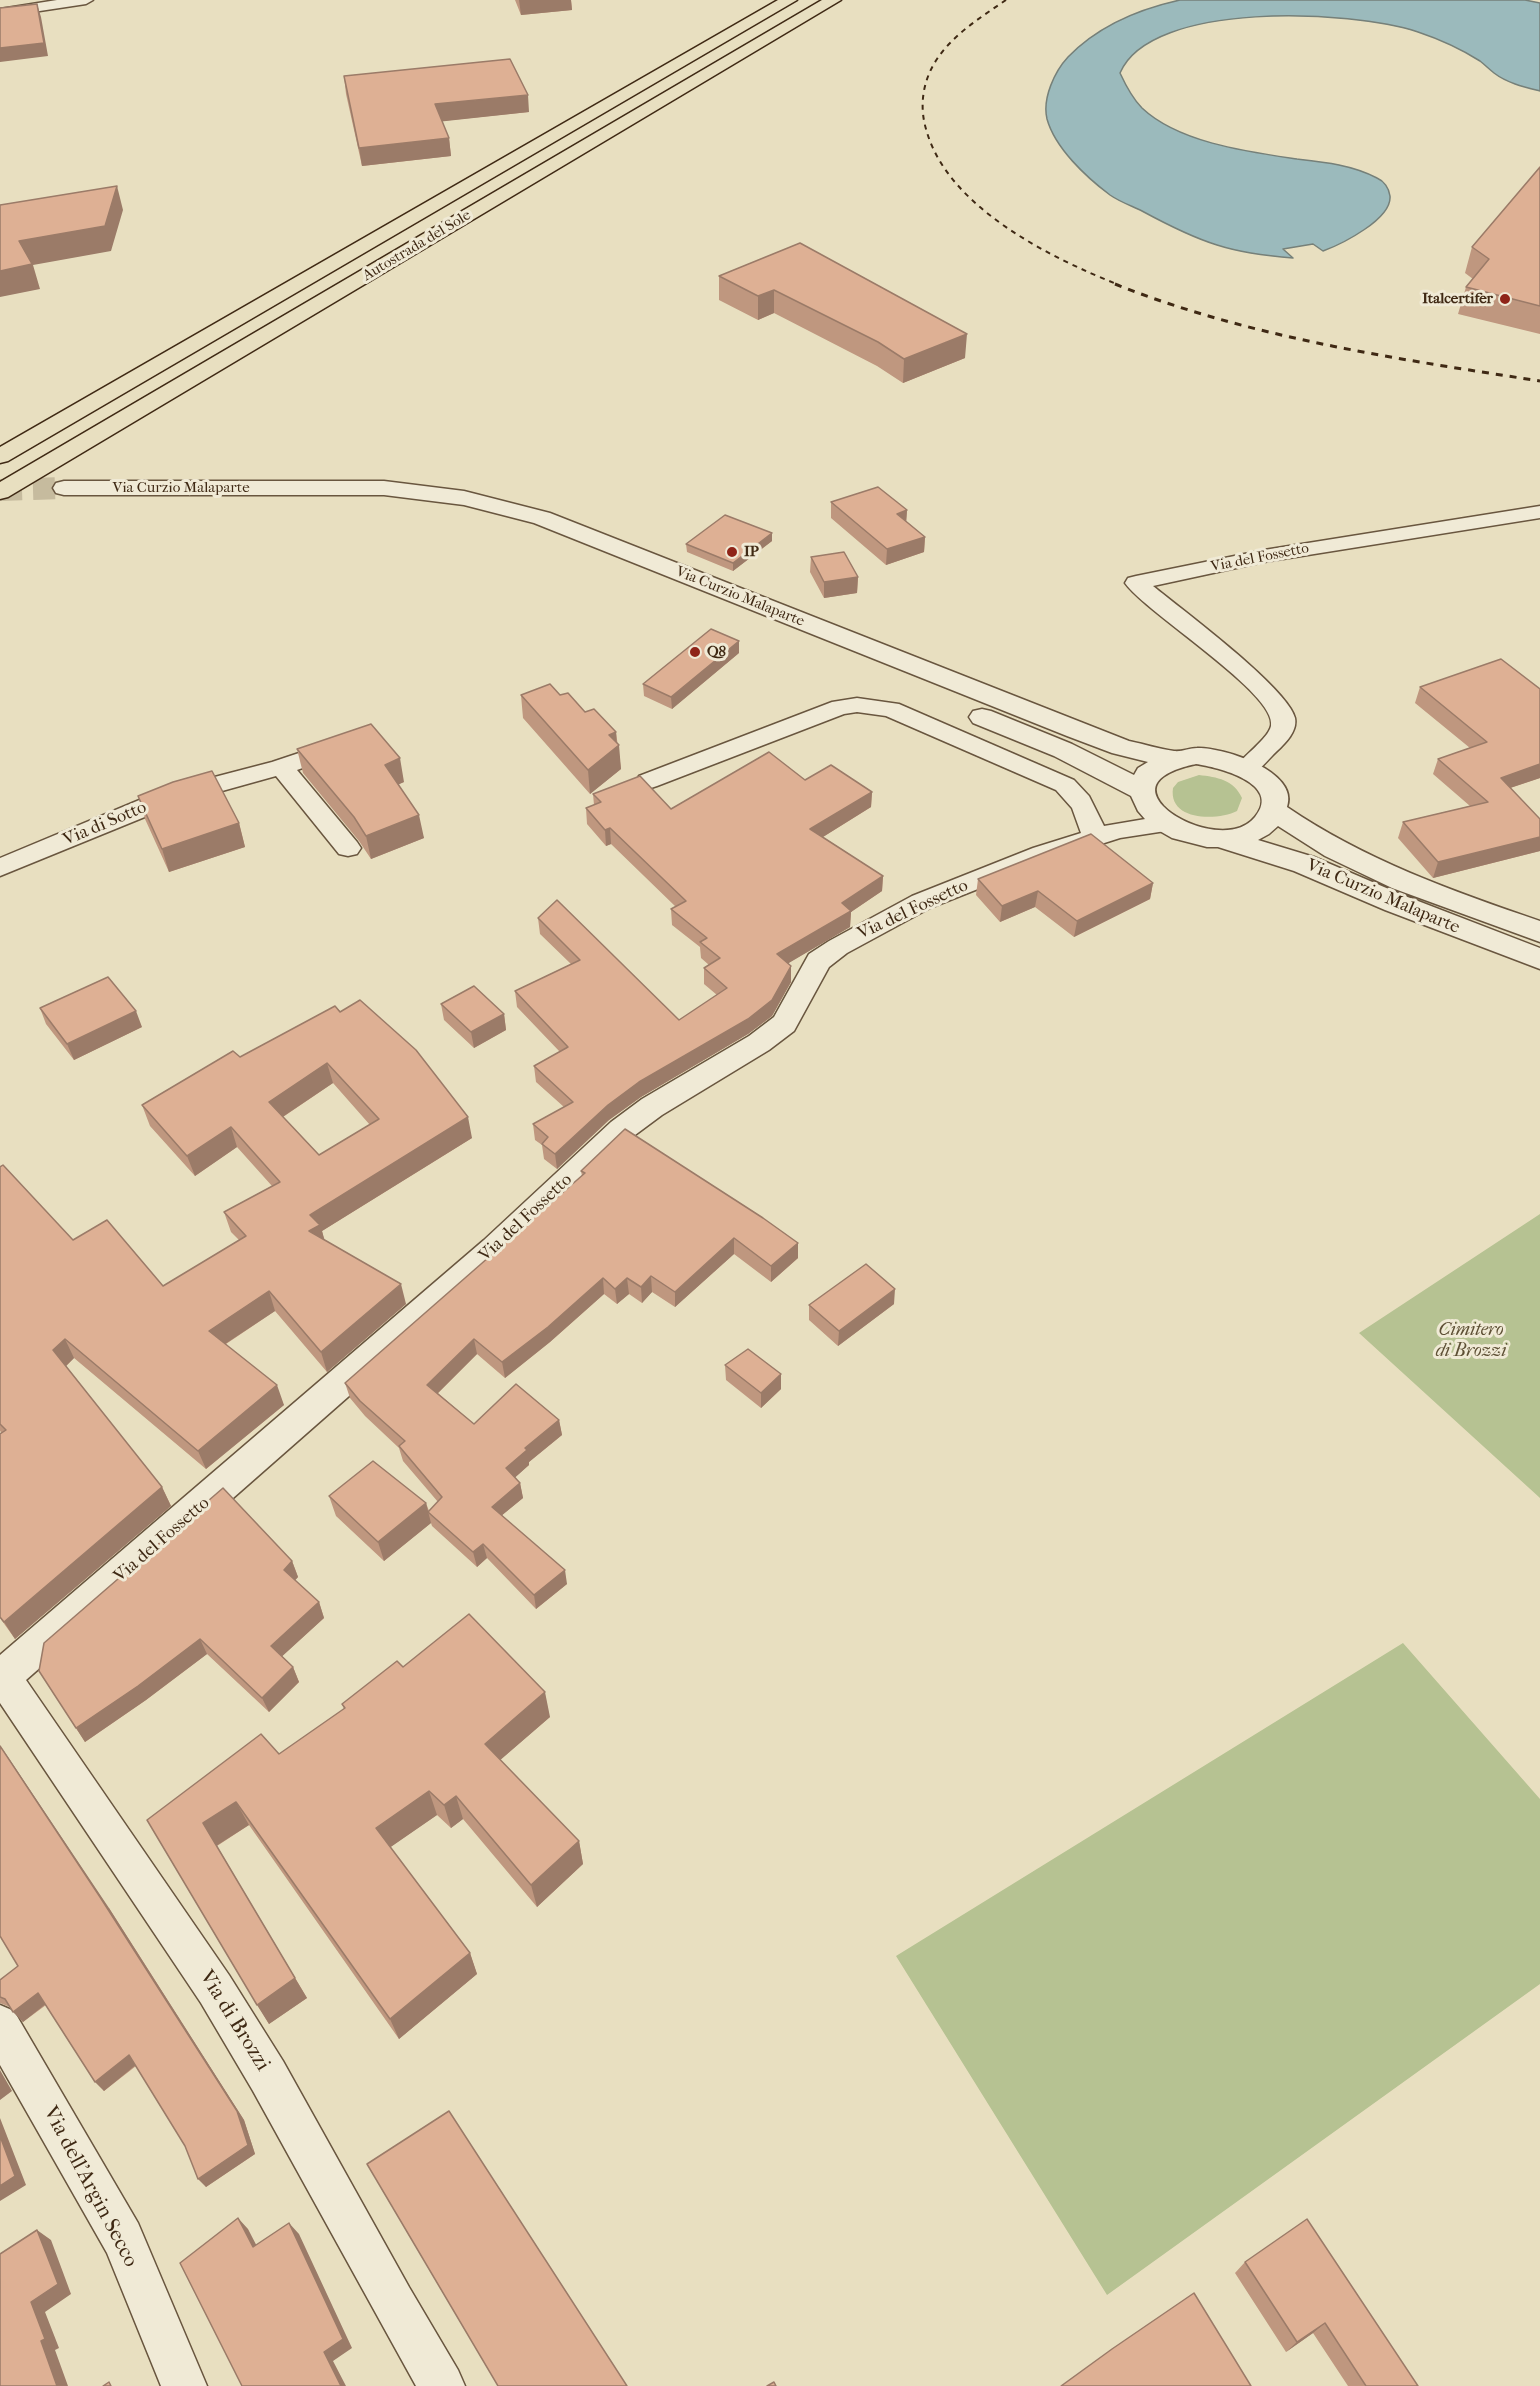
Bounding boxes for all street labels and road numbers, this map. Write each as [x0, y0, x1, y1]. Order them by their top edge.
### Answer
street label: Autostrada del Sole [360, 207, 474, 285]
street label: Via Curzio Malaparte [112, 479, 250, 497]
street label: Via del Fossetto [1209, 540, 1311, 576]
street label: Via Curzio Malaparte [673, 563, 807, 631]
street label: Via di Sotto [60, 797, 150, 851]
street label: Via Curzio Malaparte [1303, 855, 1463, 939]
street label: Via del Fossetto [854, 875, 972, 945]
street label: Via del Fossetto [475, 1169, 577, 1267]
street label: Via del Fossetto [110, 1493, 214, 1587]
street label: Via di Brozzi [193, 1966, 275, 2076]
street label: Via dell'Argin Secco [37, 2102, 143, 2272]

